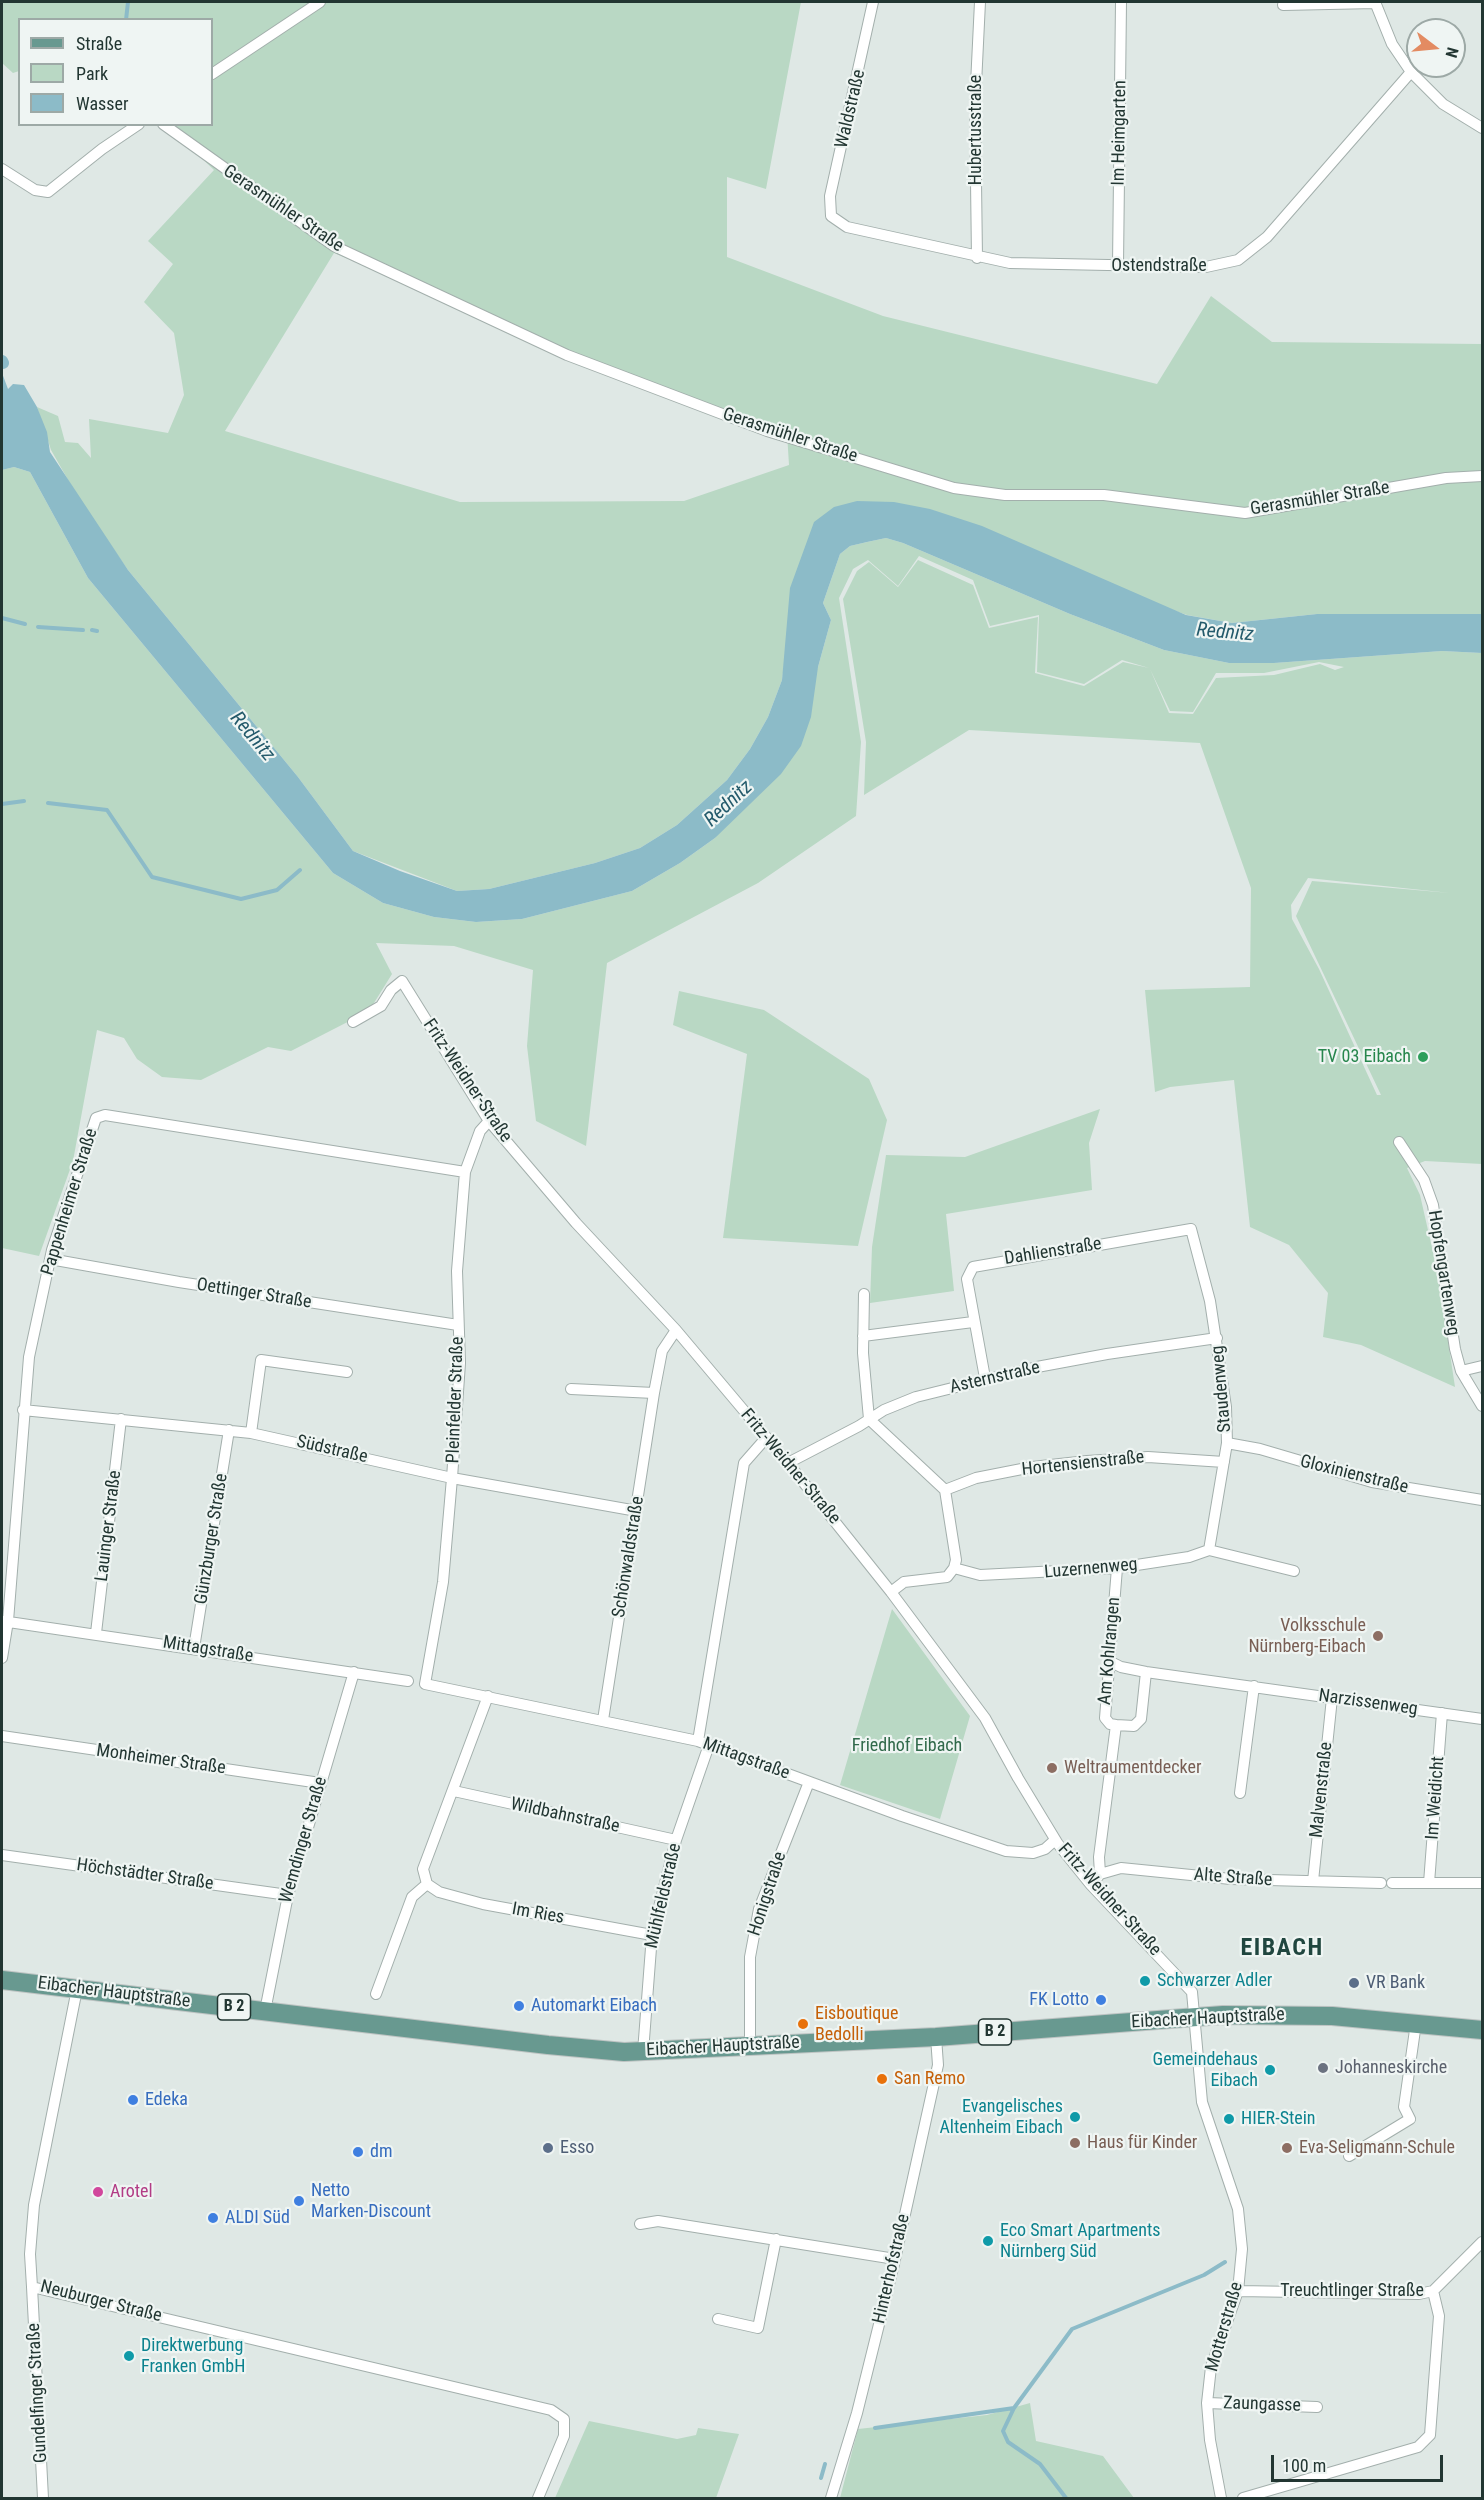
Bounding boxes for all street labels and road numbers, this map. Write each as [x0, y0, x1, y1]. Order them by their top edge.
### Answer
street label: Waldstraße [831, 67, 871, 151]
street label: Hubertusstraße [965, 75, 987, 185]
street label: Im Heimgarten [1108, 80, 1132, 186]
street label: Gerasmühler Straße [219, 161, 347, 257]
street label: Ostendstraße [1111, 255, 1207, 277]
street label: Gerasmühler Straße [720, 404, 860, 468]
street label: Gerasmühler Straße [1249, 477, 1391, 521]
street label: Fritz-Weidner-Straße [418, 1015, 516, 1147]
street label: Pappenheimer Straße [37, 1126, 103, 1278]
street label: Hopfengartenweg [1422, 1209, 1464, 1337]
street label: Dahlienstraße [1003, 1234, 1103, 1270]
street label: Oettinger Straße [195, 1274, 313, 1314]
street label: Pleinfelder Straße [443, 1336, 469, 1464]
street label: Staudenweg [1207, 1345, 1237, 1433]
street label: Asternstraße [948, 1357, 1042, 1399]
street label: Fritz-Weidner-Straße [735, 1405, 845, 1529]
street label: Südstraße [294, 1431, 370, 1469]
street label: Hortensienstraße [1021, 1447, 1145, 1481]
street label: Gloxinienstraße [1298, 1451, 1410, 1499]
street label: Lauinger Straße [91, 1469, 127, 1583]
street label: Günzburger Straße [191, 1472, 233, 1606]
street label: Schönwaldstraße [609, 1495, 649, 1619]
street label: Luzernenweg [1044, 1554, 1138, 1584]
street label: Am Kohlrangen [1095, 1596, 1125, 1706]
street label: Mittagstraße [161, 1632, 255, 1668]
street label: Narzissenweg [1317, 1685, 1419, 1721]
street label: Mittagstraße [700, 1733, 792, 1785]
street label: Monheimer Straße [95, 1740, 227, 1780]
street label: Malvenstraße [1306, 1741, 1338, 1839]
street label: Im Weidicht [1422, 1756, 1450, 1840]
street label: Wemdinger Straße [276, 1774, 332, 1906]
street label: Wildbahnstraße [508, 1794, 622, 1838]
street label: Fritz-Weidner-Straße [1053, 1839, 1165, 1961]
street label: Mühlfeldstraße [641, 1841, 687, 1951]
street label: Honigstraße [744, 1849, 792, 1939]
street label: Höchstädter Straße [75, 1855, 215, 1895]
street label: Alte Straße [1193, 1864, 1273, 1892]
street label: Im Ries [510, 1899, 566, 1929]
street label: Eibacher Hauptstraße [37, 1973, 191, 2013]
road number: B 2 [218, 1994, 250, 2020]
street label: Eibacher Hauptstraße [1131, 2004, 1285, 2034]
road number: B 2 [978, 2019, 1012, 2045]
street label: Eibacher Hauptstraße [646, 2032, 800, 2062]
street label: Hinterhofstraße [869, 2212, 915, 2326]
street label: Neuburger Straße [38, 2276, 164, 2328]
street label: Motterstraße [1202, 2280, 1248, 2374]
street label: Treuchtlinger Straße [1280, 2280, 1424, 2302]
street label: Gundelfinger Straße [24, 2322, 52, 2464]
street label: Zaungasse [1223, 2393, 1301, 2417]

